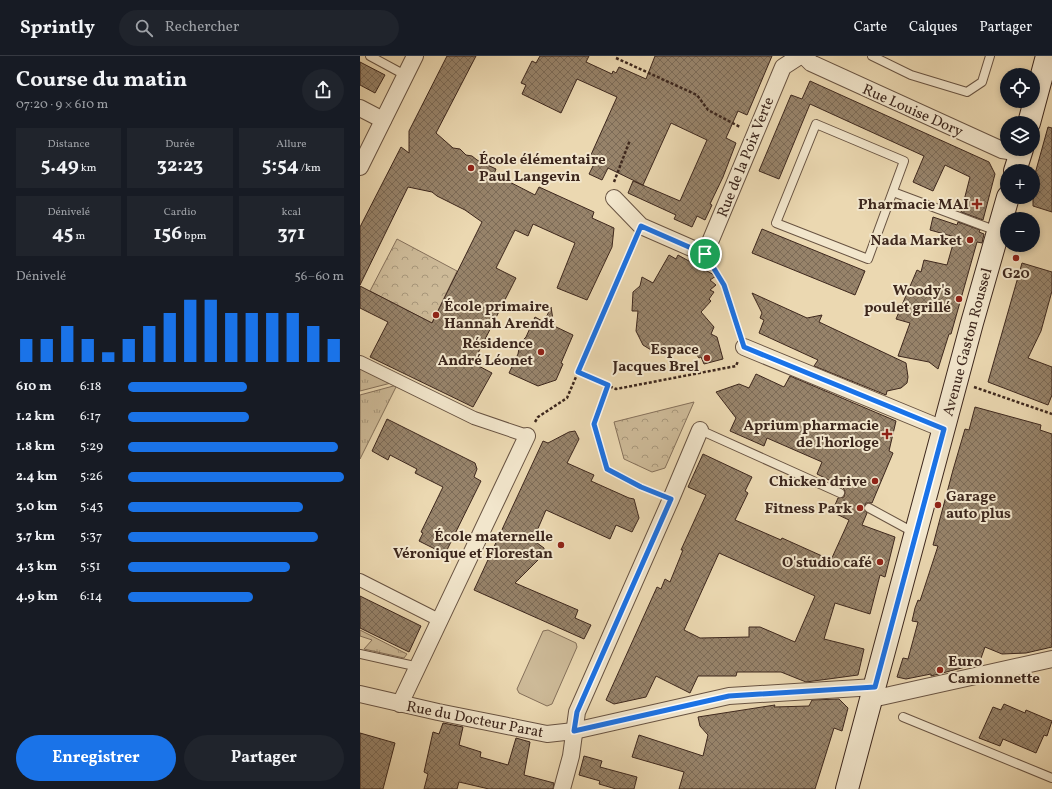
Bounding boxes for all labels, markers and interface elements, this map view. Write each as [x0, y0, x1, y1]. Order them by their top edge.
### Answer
search box [119, 10, 399, 46]
text: Sprintly [20, 15, 95, 41]
icon: search [133, 17, 155, 39]
text: Rechercher [165, 17, 239, 38]
text: Carte [854, 18, 887, 37]
text: Calques [909, 18, 957, 37]
text: Partager [979, 18, 1032, 37]
text: Course du matin [16, 65, 187, 96]
map controls [1000, 68, 1040, 252]
button: locate [1000, 68, 1040, 108]
button: share [302, 69, 344, 111]
street label: Rue Louise Dory [859, 80, 966, 143]
street label: Rue de la Poix Verte [713, 94, 780, 221]
text: 07:20 · 9 × 610 m [16, 96, 108, 114]
button: layers [1000, 116, 1040, 156]
text: Distance [48, 137, 90, 152]
text: Durée [165, 137, 195, 152]
text: Allure [276, 137, 307, 152]
place label: École élémentaire Paul Langevin [479, 150, 606, 188]
text: 5.49 [41, 152, 79, 180]
text: 32:23 [157, 152, 203, 180]
text: 5:54 [262, 152, 299, 180]
text: km [79, 161, 97, 176]
text: /km [299, 161, 321, 176]
marker: École élémentaire Paul Langevin [466, 163, 476, 173]
button: + [1000, 164, 1040, 204]
place label: Pharmacie MAI [858, 195, 969, 216]
marker: Pharmacie MAI [972, 199, 982, 209]
text: Dénivelé [47, 205, 90, 220]
text: Cardio [164, 205, 196, 220]
text: kcal [282, 205, 301, 220]
button: − [1000, 212, 1040, 252]
text: 45 [52, 220, 73, 248]
text: 156 [154, 220, 182, 248]
text: 371 [277, 220, 305, 248]
text: m [73, 229, 85, 244]
text: bpm [182, 229, 206, 244]
place label: Nada Market [871, 231, 962, 252]
marker: Nada Market [965, 235, 975, 245]
pin [688, 237, 722, 271]
icon: arrive [694, 243, 716, 265]
marker: G20 [1011, 253, 1021, 263]
place label: G20 [1002, 264, 1030, 285]
street label: Avenue Gaston Roussel [939, 266, 998, 419]
text: Dénivelé [16, 268, 66, 286]
text: 56–60 m [295, 268, 344, 286]
place label: Woody's poulet grillé [864, 281, 951, 319]
marker: Woody's poulet grillé [954, 294, 964, 304]
place label: École primaire Hannah Arendt [444, 297, 555, 335]
marker: École primaire Hannah Arendt [431, 310, 441, 320]
place label: Résidence André Léonet [438, 334, 533, 372]
place label: Espace Jacques Brel [612, 340, 699, 378]
marker: Résidence André Léonet [536, 347, 546, 357]
marker: Espace Jacques Brel [702, 353, 712, 363]
text: 610 m [16, 378, 52, 396]
text: 6:18 [80, 378, 101, 396]
text: 1.2 km [16, 408, 55, 426]
text: 6:17 [80, 408, 101, 426]
place label: Aprium pharmacie de l'horloge [744, 416, 879, 454]
marker: Aprium pharmacie de l'horloge [882, 429, 892, 439]
text: 1.8 km [16, 438, 55, 456]
text: 5:29 [80, 438, 103, 456]
text: 2.4 km [16, 468, 57, 486]
text: 5:26 [80, 468, 103, 486]
place label: Chicken drive [769, 472, 867, 493]
marker: Chicken drive [870, 476, 880, 486]
place label: Garage auto plus [946, 487, 1011, 525]
text: 3.0 km [16, 498, 57, 516]
text: 5:43 [80, 498, 103, 516]
place label: Fitness Park [765, 499, 852, 520]
marker: Garage auto plus [933, 500, 943, 510]
marker: Fitness Park [855, 503, 865, 513]
place label: École maternelle Véronique et Florestan [393, 527, 553, 565]
text: 3.7 km [16, 528, 55, 546]
text: 5:37 [80, 528, 102, 546]
marker: École maternelle Véronique et Florestan [556, 540, 566, 550]
place label: O'studio café [782, 553, 872, 574]
marker: O'studio café [875, 557, 885, 567]
text: 4.3 km [16, 558, 57, 576]
text: 5:51 [80, 558, 101, 576]
text: 4.9 km [16, 588, 58, 606]
text: 6:14 [80, 588, 102, 606]
place label: Euro Camionnette [948, 652, 1040, 690]
marker: Euro Camionnette [935, 665, 945, 675]
street label: Rue du Docteur Parat [404, 697, 545, 744]
button: Enregistrer [16, 735, 176, 781]
button: Partager [184, 735, 344, 781]

